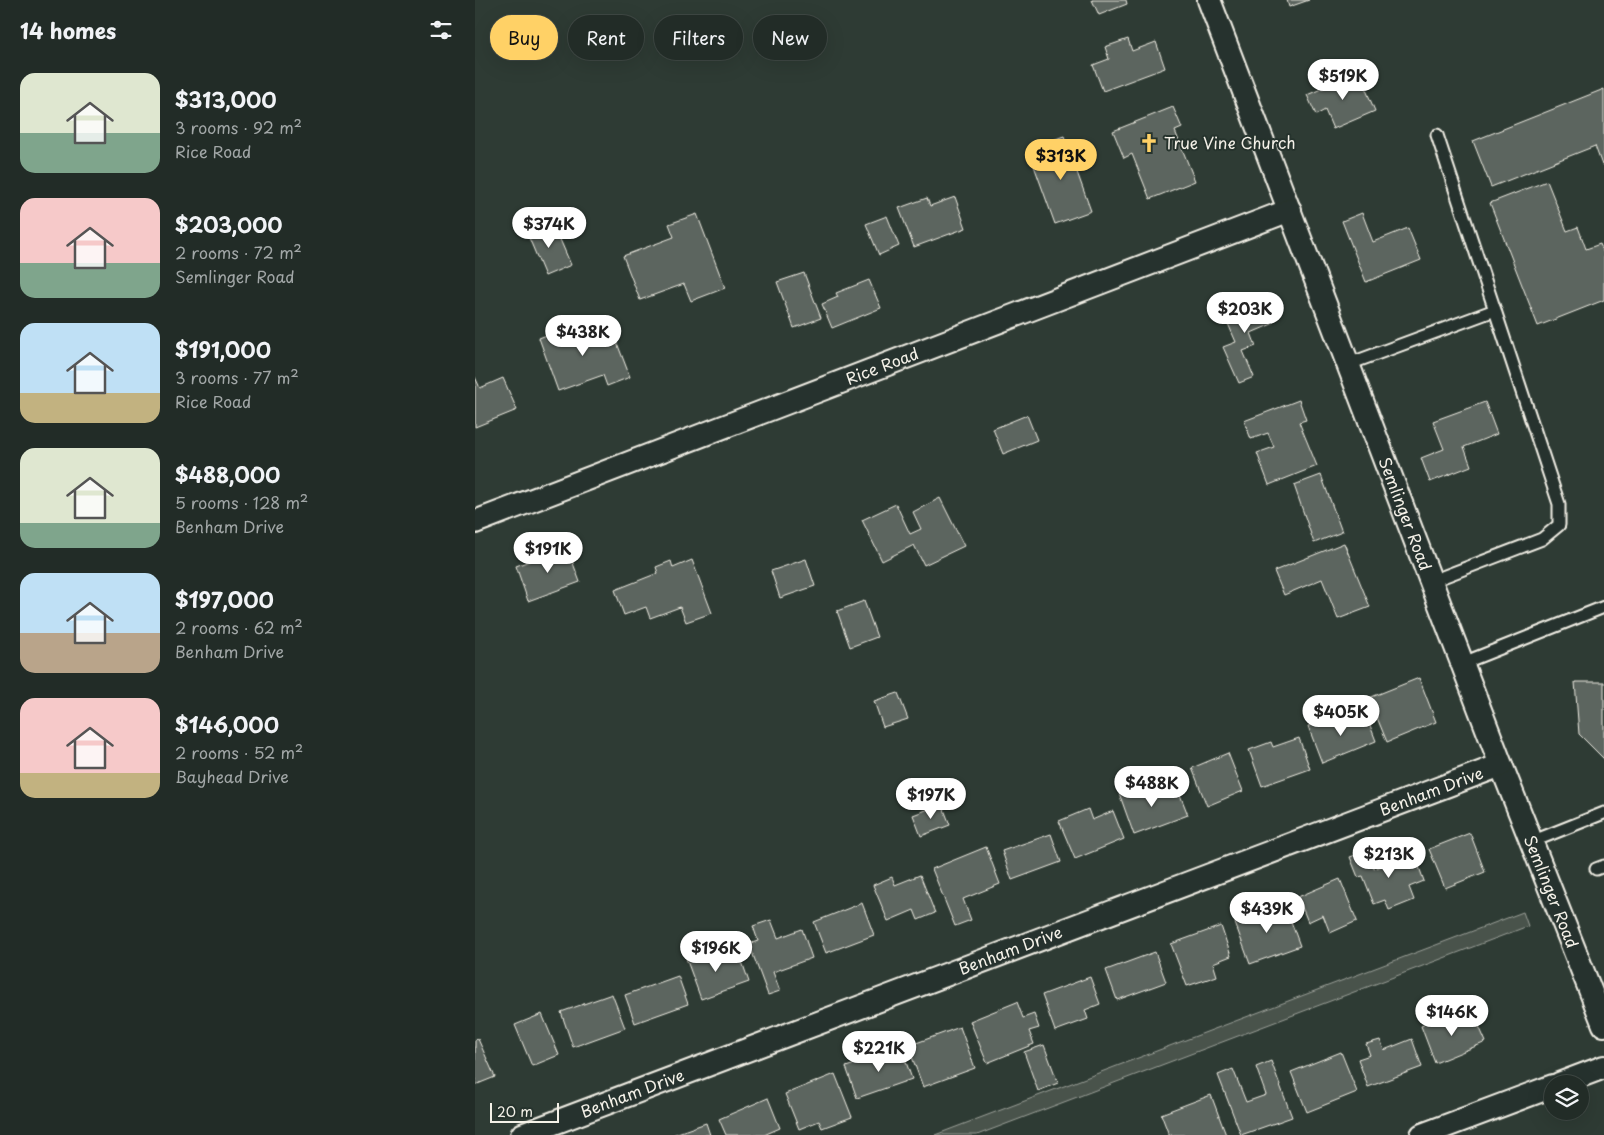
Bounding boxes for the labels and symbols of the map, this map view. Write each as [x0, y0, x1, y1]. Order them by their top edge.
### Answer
pin: $519K [1308, 58, 1378, 101]
place label: True Vine Church [1164, 130, 1295, 154]
church icon: True Vine Church [1138, 132, 1160, 154]
pin: $313K [1026, 138, 1096, 181]
pin: $374K [514, 206, 584, 249]
pin: $203K [1210, 292, 1280, 334]
pin: $438K [548, 314, 618, 357]
street label: Rice Road [842, 340, 922, 390]
street label: Semlinger Road [1374, 453, 1439, 574]
pin: $191K [513, 532, 583, 574]
pin: $405K [1306, 694, 1376, 737]
street label: Benham Drive [1376, 760, 1486, 821]
pin: $488K [1117, 766, 1187, 808]
pin: $197K [896, 778, 966, 820]
street label: Semlinger Road [1519, 831, 1585, 951]
pin: $213K [1354, 836, 1424, 879]
pin: $439K [1232, 892, 1302, 934]
street label: Benham Drive [955, 919, 1065, 980]
pin: $196K [681, 930, 751, 973]
pin: $146K [1417, 994, 1487, 1037]
pin: $221K [844, 1030, 914, 1073]
street label: Benham Drive [577, 1062, 687, 1123]
scale bar [490, 1100, 559, 1123]

